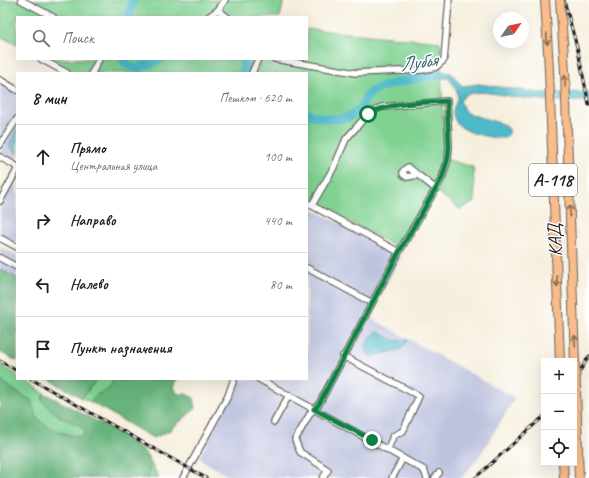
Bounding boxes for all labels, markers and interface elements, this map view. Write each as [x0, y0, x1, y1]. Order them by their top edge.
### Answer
north arrow [493, 12, 529, 48]
search box [16, 16, 308, 60]
icon: search [30, 27, 52, 49]
text: Поиск [62, 29, 94, 48]
one-way arrow [544, 32, 551, 45]
water label: Лубья [398, 47, 442, 77]
one-way arrow [561, 75, 569, 88]
text: 8 мин [32, 88, 67, 109]
text: Пешком · 620 m [219, 90, 292, 106]
route start [359, 105, 377, 123]
text: Прямо [70, 139, 106, 158]
icon: ahead [32, 146, 54, 168]
text: 100 m [264, 149, 292, 165]
text: Центральная улица [70, 158, 157, 174]
road number: А-118 [529, 164, 577, 196]
one-way arrow [566, 205, 574, 218]
icon: right [32, 210, 54, 232]
text: Направо [70, 211, 116, 230]
text: 440 m [264, 213, 292, 229]
street label: КАД [542, 222, 568, 257]
icon: left [32, 274, 54, 296]
one-way arrow [553, 274, 560, 287]
text: Налево [70, 275, 108, 294]
text: 80 m [270, 277, 292, 293]
one-way arrow [571, 335, 578, 348]
icon: arrive [32, 338, 54, 360]
text: Пункт назначения [70, 339, 172, 358]
map controls [541, 358, 577, 466]
button: + [541, 358, 577, 394]
button: − [541, 394, 577, 430]
button: locate [541, 430, 577, 466]
route end [363, 431, 381, 449]

